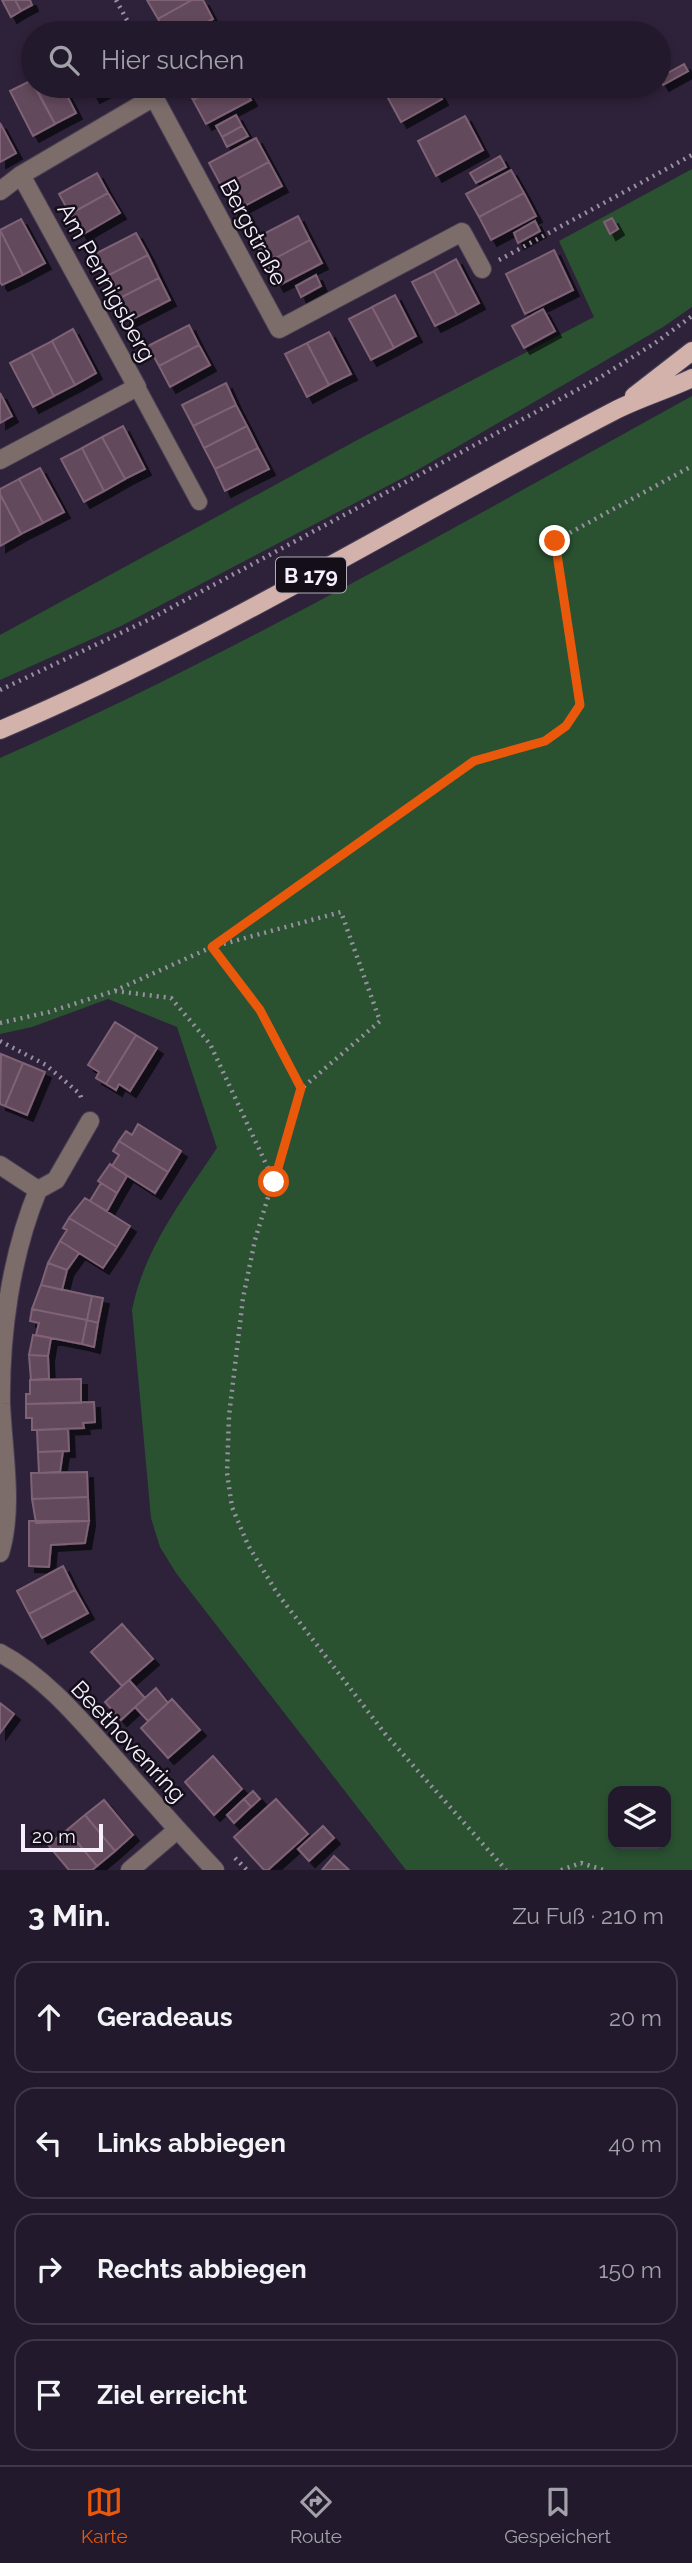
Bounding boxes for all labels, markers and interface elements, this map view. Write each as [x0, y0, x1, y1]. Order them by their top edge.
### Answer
search box [21, 21, 671, 98]
icon: search [45, 41, 83, 79]
text: Hier suchen [101, 45, 244, 75]
street label: Bergstraße [215, 174, 293, 290]
street label: Am Pennigsberg [52, 198, 162, 366]
route end [539, 525, 570, 556]
road number: B 179 [276, 558, 346, 592]
route start [258, 1166, 289, 1197]
street label: Beethovenring [66, 1675, 192, 1807]
map controls [608, 1786, 671, 1849]
button: layers [608, 1786, 671, 1849]
scale bar [21, 1821, 103, 1853]
text: 20 m [32, 1825, 76, 1847]
text: 3 Min. [28, 1898, 110, 1933]
text: Zu Fuß · 210 m [512, 1902, 664, 1929]
icon: ahead [30, 1998, 68, 2036]
text: Geradeaus [97, 2002, 233, 2032]
text: 20 m [609, 2004, 662, 2031]
icon: left [30, 2124, 68, 2162]
text: Links abbiegen [97, 2128, 286, 2158]
text: 40 m [608, 2130, 662, 2157]
icon: right [30, 2250, 68, 2288]
text: Rechts abbiegen [97, 2254, 307, 2284]
text: 150 m [599, 2256, 662, 2283]
icon: arrive [30, 2376, 68, 2414]
text: Ziel erreicht [97, 2380, 247, 2410]
tab: Karte [81, 2483, 128, 2547]
tab: Route [290, 2483, 342, 2547]
tab: Gespeichert [504, 2483, 611, 2547]

